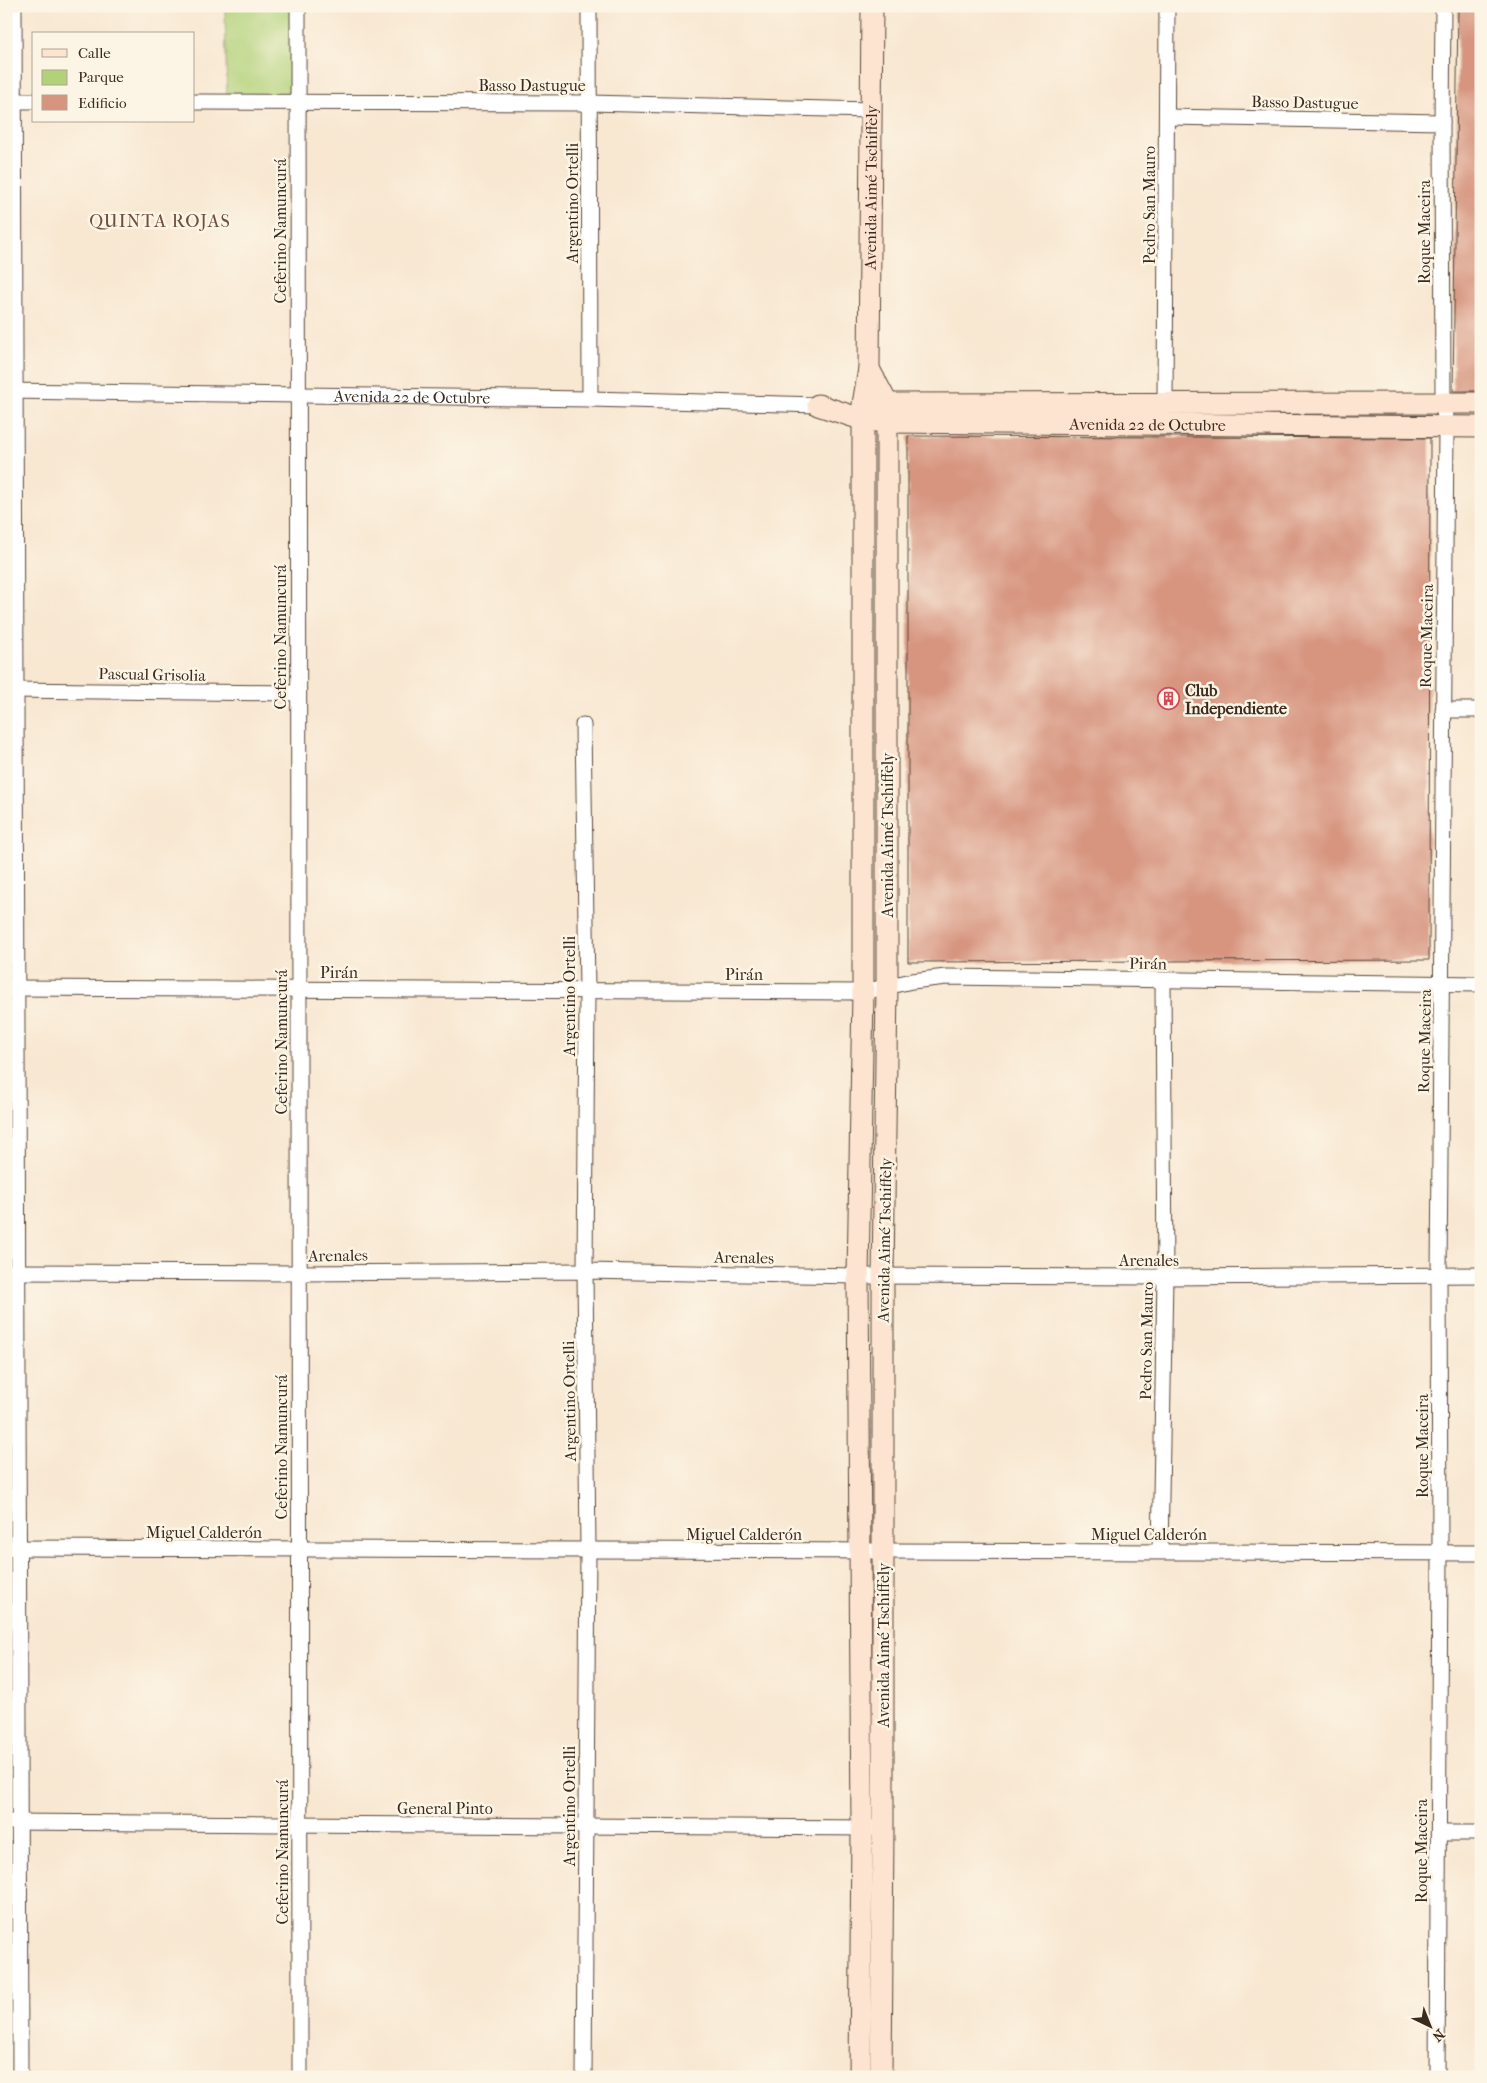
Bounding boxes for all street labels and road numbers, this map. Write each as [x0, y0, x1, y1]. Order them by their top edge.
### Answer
street label: Basso Dastugue [478, 76, 586, 95]
street label: Basso Dastugue [1251, 92, 1359, 113]
street label: Avenida Aimé Tschiffely [861, 105, 881, 271]
street label: Argentino Ortelli [563, 142, 582, 264]
street label: Pedro San Mauro [1140, 146, 1159, 264]
street label: Ceferino Namuncurá [271, 158, 290, 303]
street label: Roque Maceira [1415, 179, 1434, 284]
street label: Avenida 22 de Octubre [333, 386, 490, 408]
street label: Avenida 22 de Octubre [1068, 415, 1226, 435]
street label: Ceferino Namuncurá [271, 564, 290, 709]
street label: Roque Maceira [1416, 583, 1437, 688]
street label: Pascual Grisolia [98, 664, 206, 685]
street label: Avenida Aimé Tschiffely [878, 752, 897, 918]
street label: Argentino Ortelli [560, 935, 579, 1057]
street label: Pirán [1129, 954, 1168, 973]
street label: Pirán [320, 963, 359, 982]
street label: Pirán [725, 965, 764, 984]
street label: Ceferino Namuncurá [272, 969, 291, 1114]
street label: Roque Maceira [1414, 988, 1435, 1093]
street label: Avenida Aimé Tschiffely [874, 1157, 895, 1324]
street label: Arenales [307, 1245, 368, 1266]
street label: Arenales [713, 1247, 774, 1268]
street label: Arenales [1118, 1251, 1179, 1270]
street label: Pedro San Mauro [1136, 1282, 1157, 1400]
street label: Argentino Ortelli [559, 1340, 580, 1462]
street label: Ceferino Namuncurá [272, 1374, 291, 1519]
street label: Roque Maceira [1413, 1393, 1432, 1498]
street label: Miguel Calderón [146, 1523, 263, 1542]
street label: Miguel Calderón [686, 1525, 803, 1544]
street label: Miguel Calderón [1091, 1525, 1208, 1544]
street label: Avenida Aimé Tschiffely [874, 1562, 893, 1728]
street label: Argentino Ortelli [560, 1745, 579, 1867]
street label: Ceferino Namuncurá [273, 1779, 292, 1924]
street label: Roque Maceira [1412, 1798, 1431, 1903]
street label: General Pinto [397, 1799, 493, 1818]

